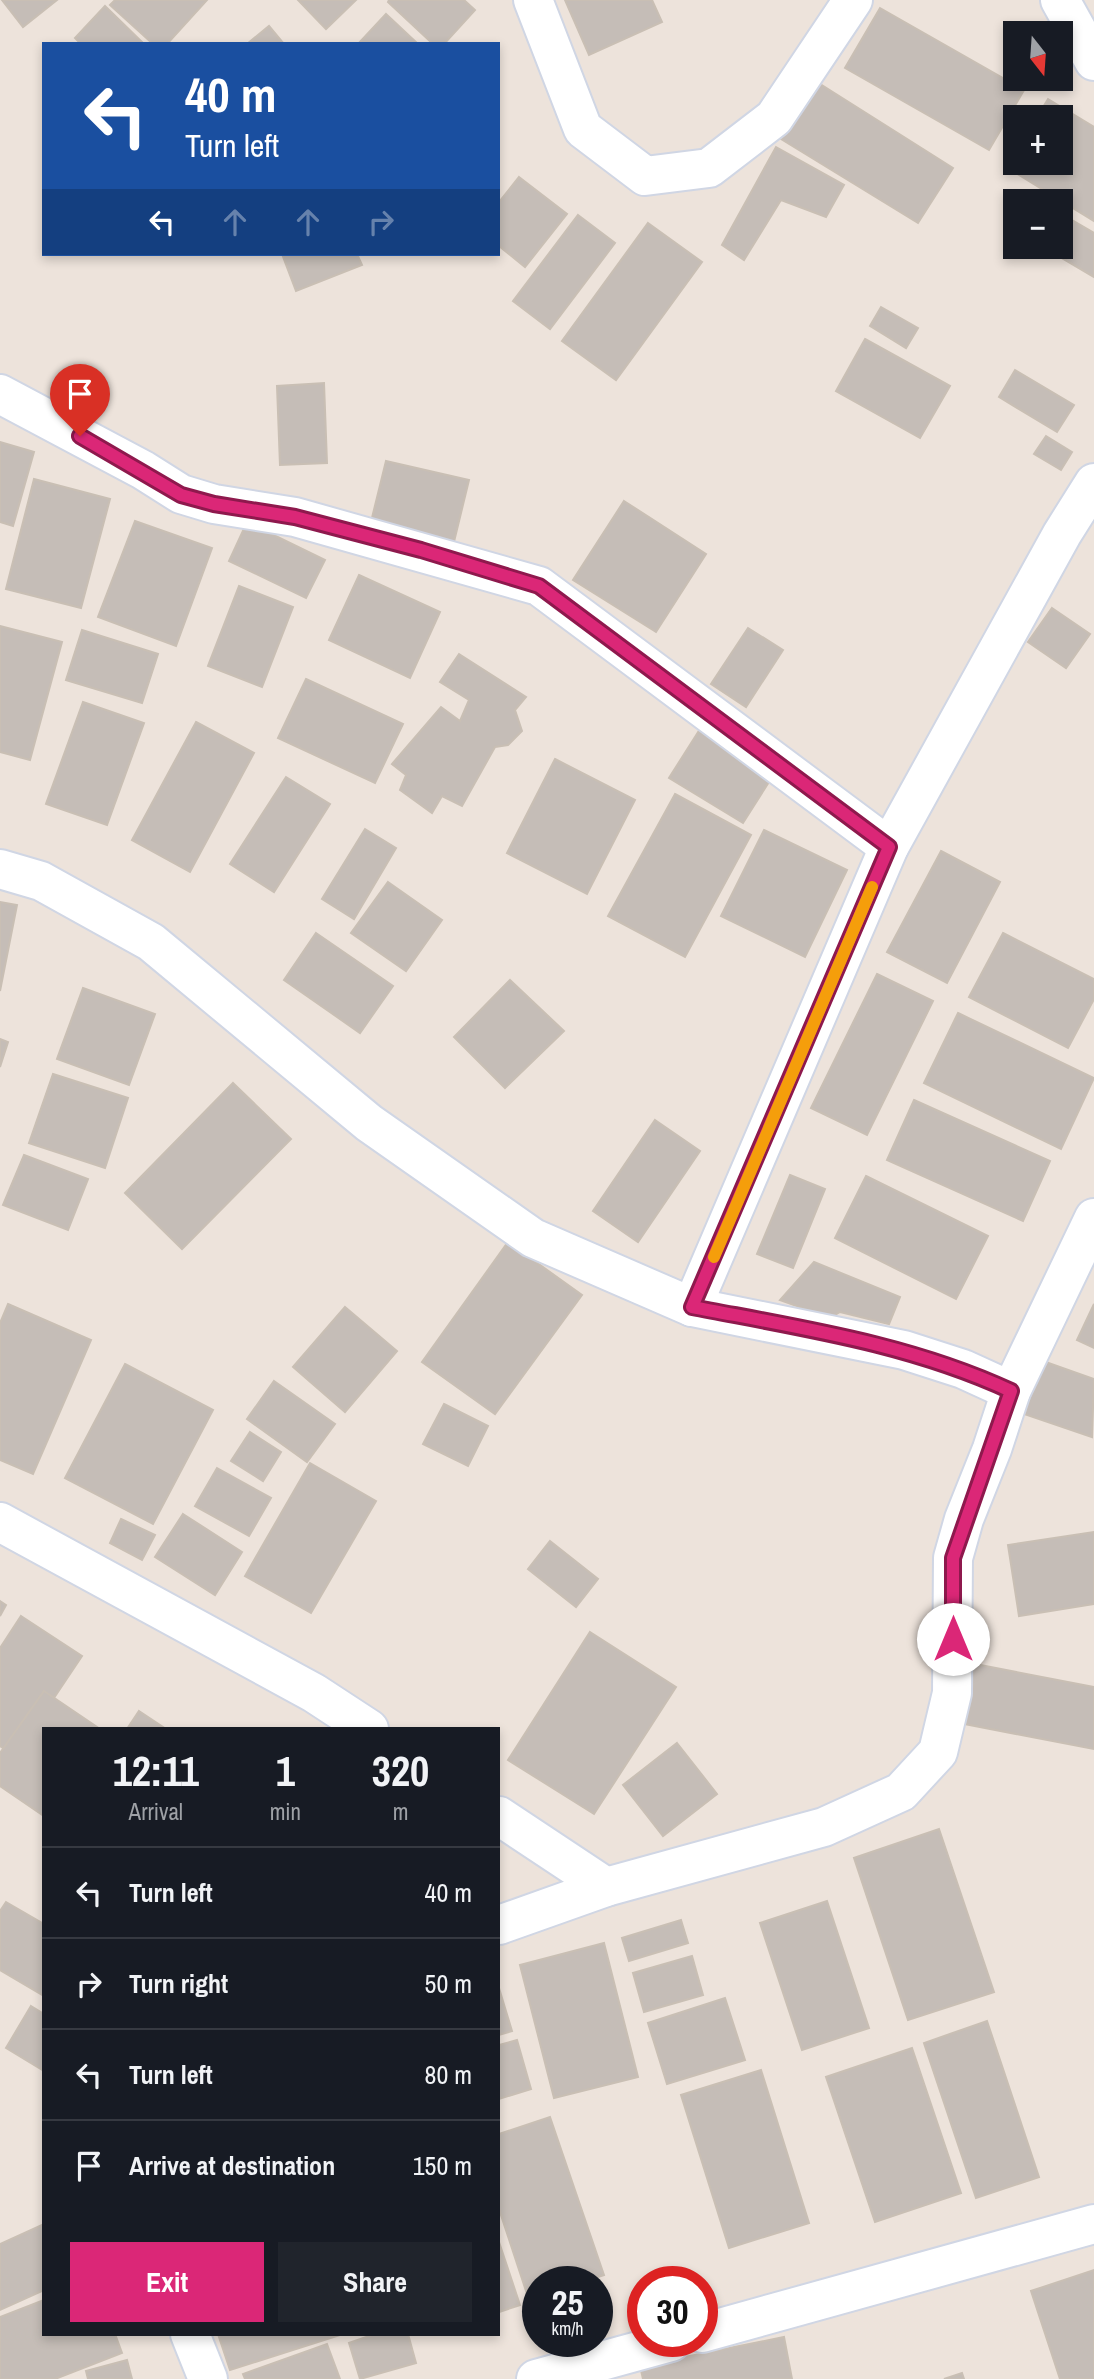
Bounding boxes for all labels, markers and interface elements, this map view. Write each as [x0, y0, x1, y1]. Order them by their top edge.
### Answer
north arrow [1003, 21, 1073, 91]
map controls [1003, 21, 1073, 259]
text: 40 m [185, 61, 277, 127]
icon: left [70, 70, 161, 161]
button: + [1003, 105, 1073, 175]
text: Turn left [185, 124, 279, 167]
button: − [1003, 189, 1073, 259]
icon: left [143, 203, 181, 241]
icon: ahead [216, 203, 254, 241]
icon: ahead [289, 203, 327, 241]
icon: right [362, 203, 400, 241]
pin [50, 364, 110, 436]
icon: arrive [61, 375, 99, 413]
position arrow [916, 1602, 990, 1676]
text: 12:11 [113, 1743, 199, 1799]
text: 1 [276, 1743, 295, 1799]
text: 320 [372, 1743, 429, 1799]
text: Arrival [129, 1796, 183, 1827]
text: min [270, 1796, 301, 1827]
text: m [393, 1796, 408, 1827]
icon: left [70, 1874, 108, 1912]
text: Turn left [129, 1875, 213, 1910]
text: 40 m [425, 1875, 472, 1910]
icon: right [70, 1965, 108, 2003]
text: Turn right [129, 1966, 228, 2001]
text: 50 m [425, 1966, 472, 2001]
icon: left [70, 2056, 108, 2094]
text: Turn left [129, 2057, 213, 2092]
text: 80 m [425, 2057, 472, 2092]
icon: arrive [70, 2147, 108, 2185]
text: Arrive at destination [129, 2148, 335, 2183]
text: 150 m [413, 2148, 472, 2183]
button: Exit [70, 2242, 264, 2322]
button: Share [278, 2242, 472, 2322]
speed limit sign: 30 [627, 2266, 718, 2357]
text: 25 [552, 2279, 583, 2326]
text: km/h [552, 2316, 584, 2341]

